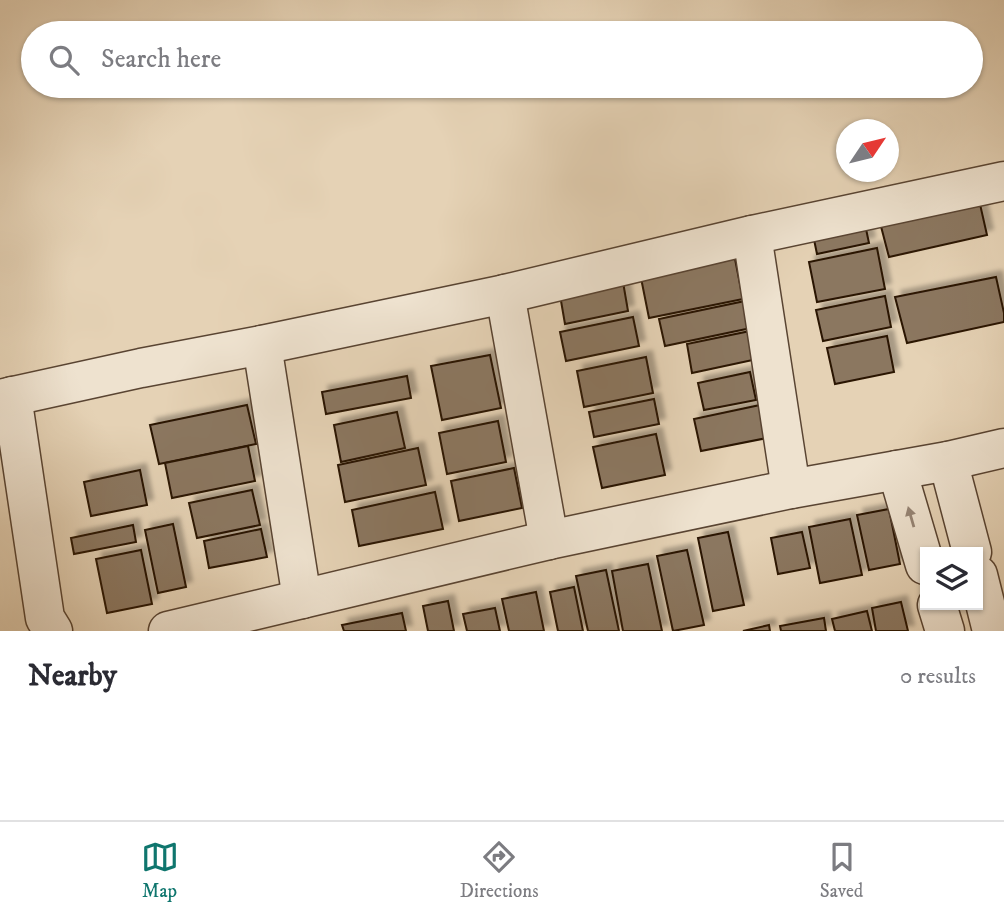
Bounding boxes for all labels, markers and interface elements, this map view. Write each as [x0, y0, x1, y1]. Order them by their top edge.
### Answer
search box [21, 21, 983, 98]
icon: search [45, 41, 83, 79]
text: Search here [101, 43, 221, 76]
north arrow [836, 119, 899, 182]
one-way arrow [906, 507, 916, 528]
map controls [920, 547, 983, 610]
button: layers [920, 547, 983, 610]
text: Nearby [28, 658, 117, 695]
text: 0 results [900, 662, 976, 691]
tab: Map [141, 838, 179, 903]
tab: Directions [460, 838, 539, 903]
tab: Saved [820, 838, 863, 903]

